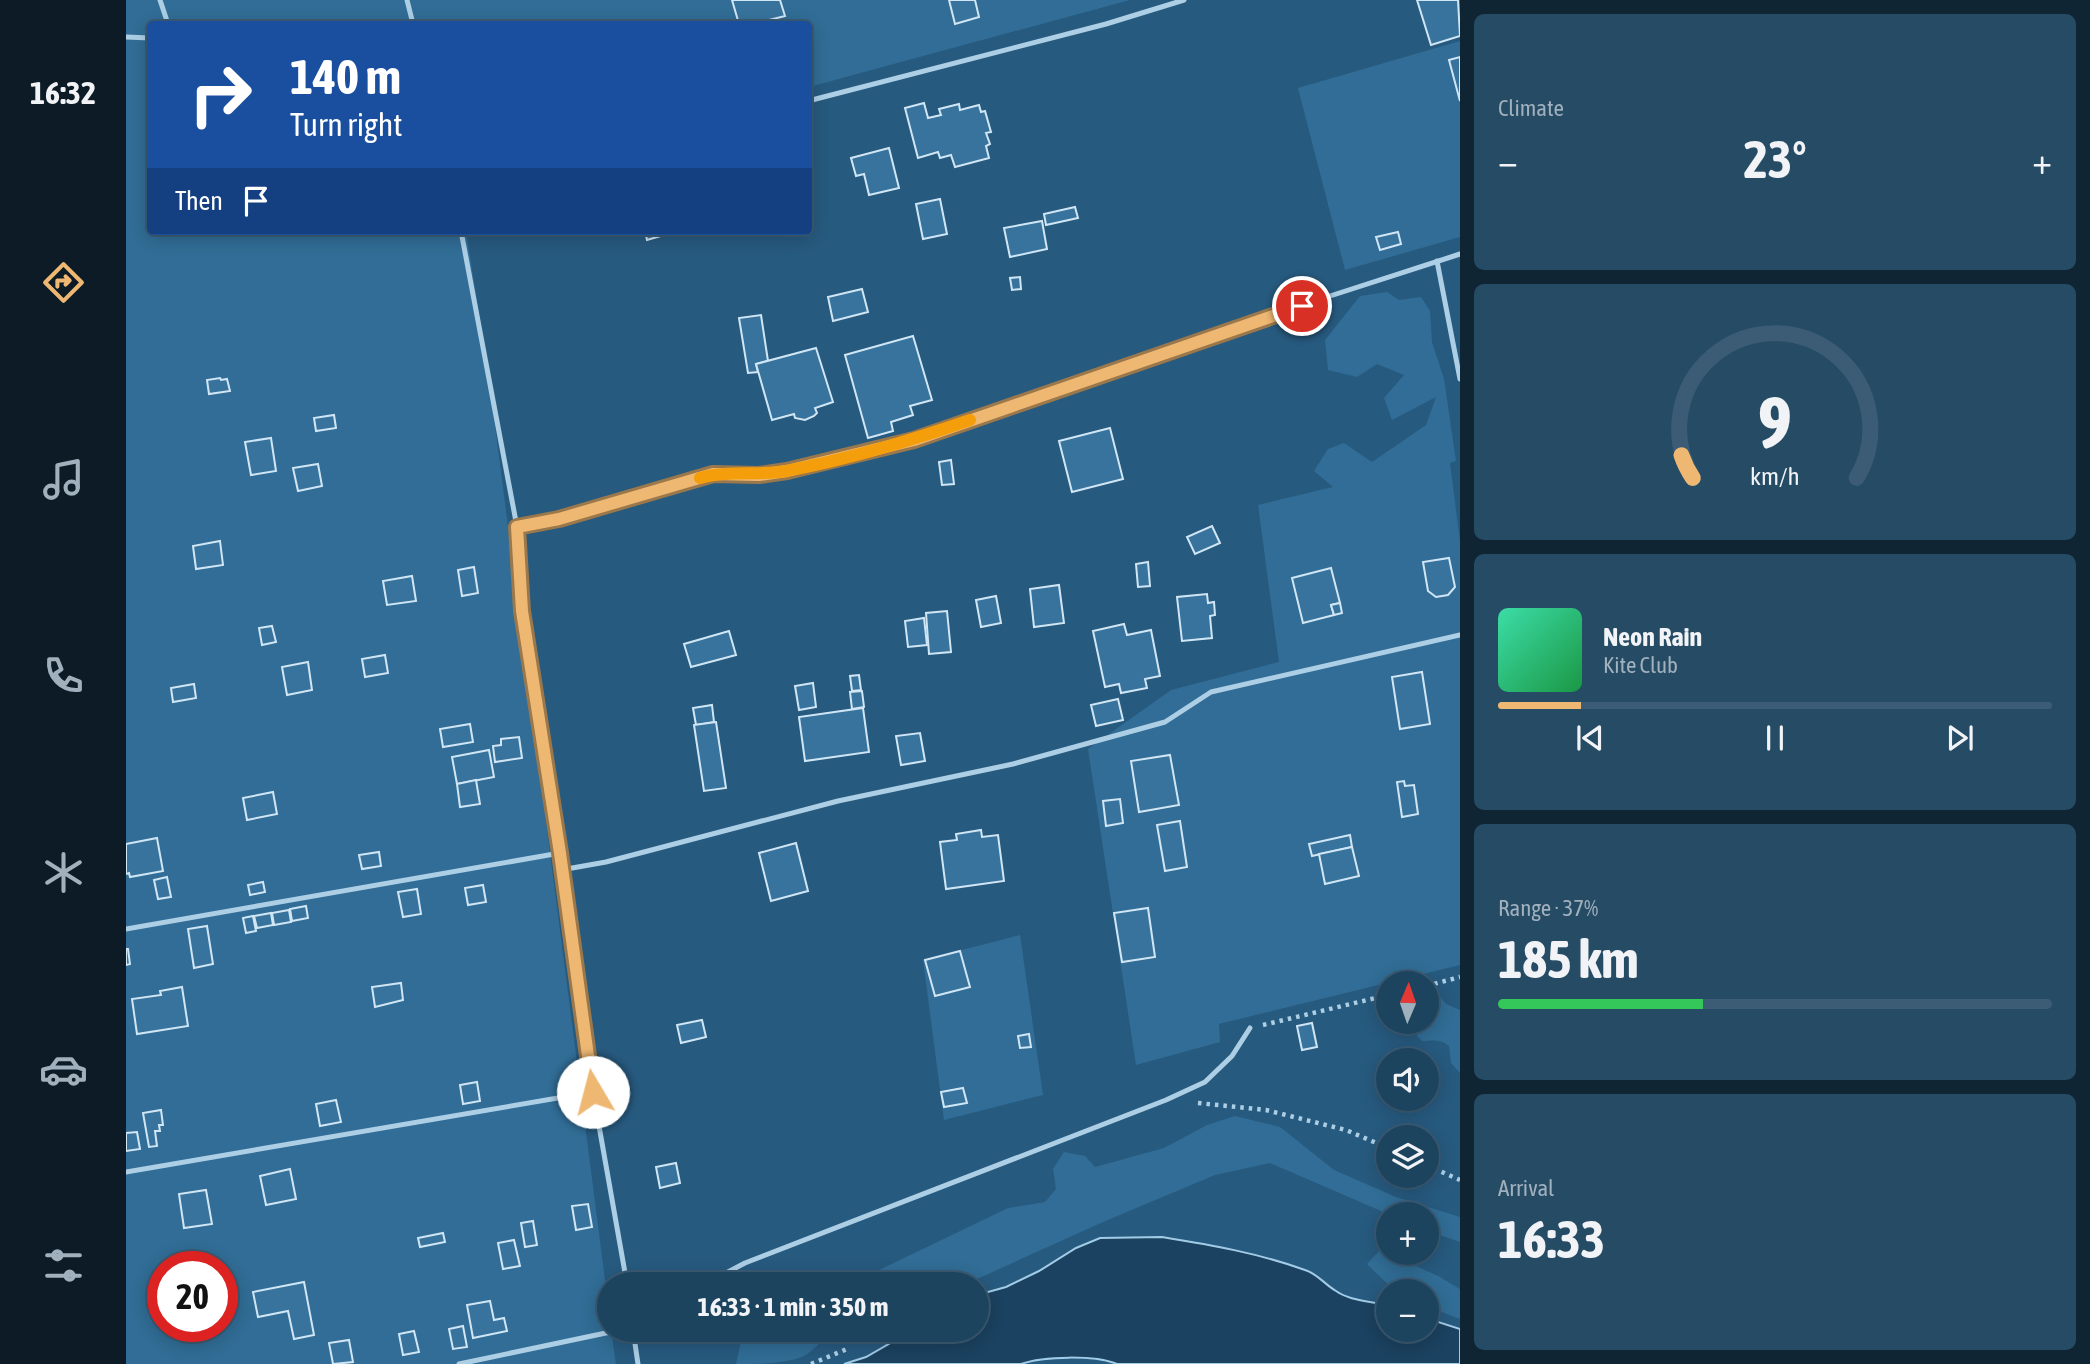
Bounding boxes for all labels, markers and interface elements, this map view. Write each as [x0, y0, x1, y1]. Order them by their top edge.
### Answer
text: 140 m [290, 48, 401, 104]
icon: right [175, 49, 266, 140]
text: 16:32 [30, 74, 96, 111]
text: Climate [1498, 95, 1564, 121]
text: Turn right [290, 106, 403, 143]
text: 23° [1743, 129, 1807, 189]
text: − [1498, 139, 1518, 182]
text: + [2032, 139, 2052, 182]
icon: arrive [237, 182, 275, 220]
text: Then [175, 186, 223, 216]
icon: directions [39, 258, 88, 307]
pin [1272, 276, 1332, 336]
icon: arrive [1283, 287, 1321, 325]
text: 9 [1758, 380, 1792, 463]
icon: music [39, 455, 88, 504]
text: km/h [1750, 462, 1800, 490]
text: Neon Rain [1603, 622, 1702, 652]
icon: phone [39, 651, 88, 700]
text: Kite Club [1603, 652, 1678, 678]
icon: previous [1571, 719, 1609, 757]
icon: pause [1756, 719, 1794, 757]
icon: next [1941, 719, 1979, 757]
icon: climate [39, 848, 88, 897]
text: Range · 37% [1498, 895, 1598, 921]
text: 185 km [1498, 929, 1639, 989]
north arrow [1376, 971, 1438, 1034]
map controls [1376, 971, 1439, 1342]
icon: car [39, 1045, 88, 1094]
button: sound [1376, 1048, 1439, 1111]
position arrow [556, 1055, 630, 1129]
button: layers [1376, 1125, 1439, 1188]
text: Arrival [1498, 1175, 1554, 1201]
button: + [1376, 1202, 1439, 1265]
text: 16:33 [1498, 1209, 1605, 1269]
icon: filters [39, 1241, 88, 1290]
speed limit sign: 20 [147, 1251, 238, 1342]
button: − [1376, 1279, 1439, 1342]
text: 16:33 · 1 min · 350 m [698, 1292, 888, 1322]

